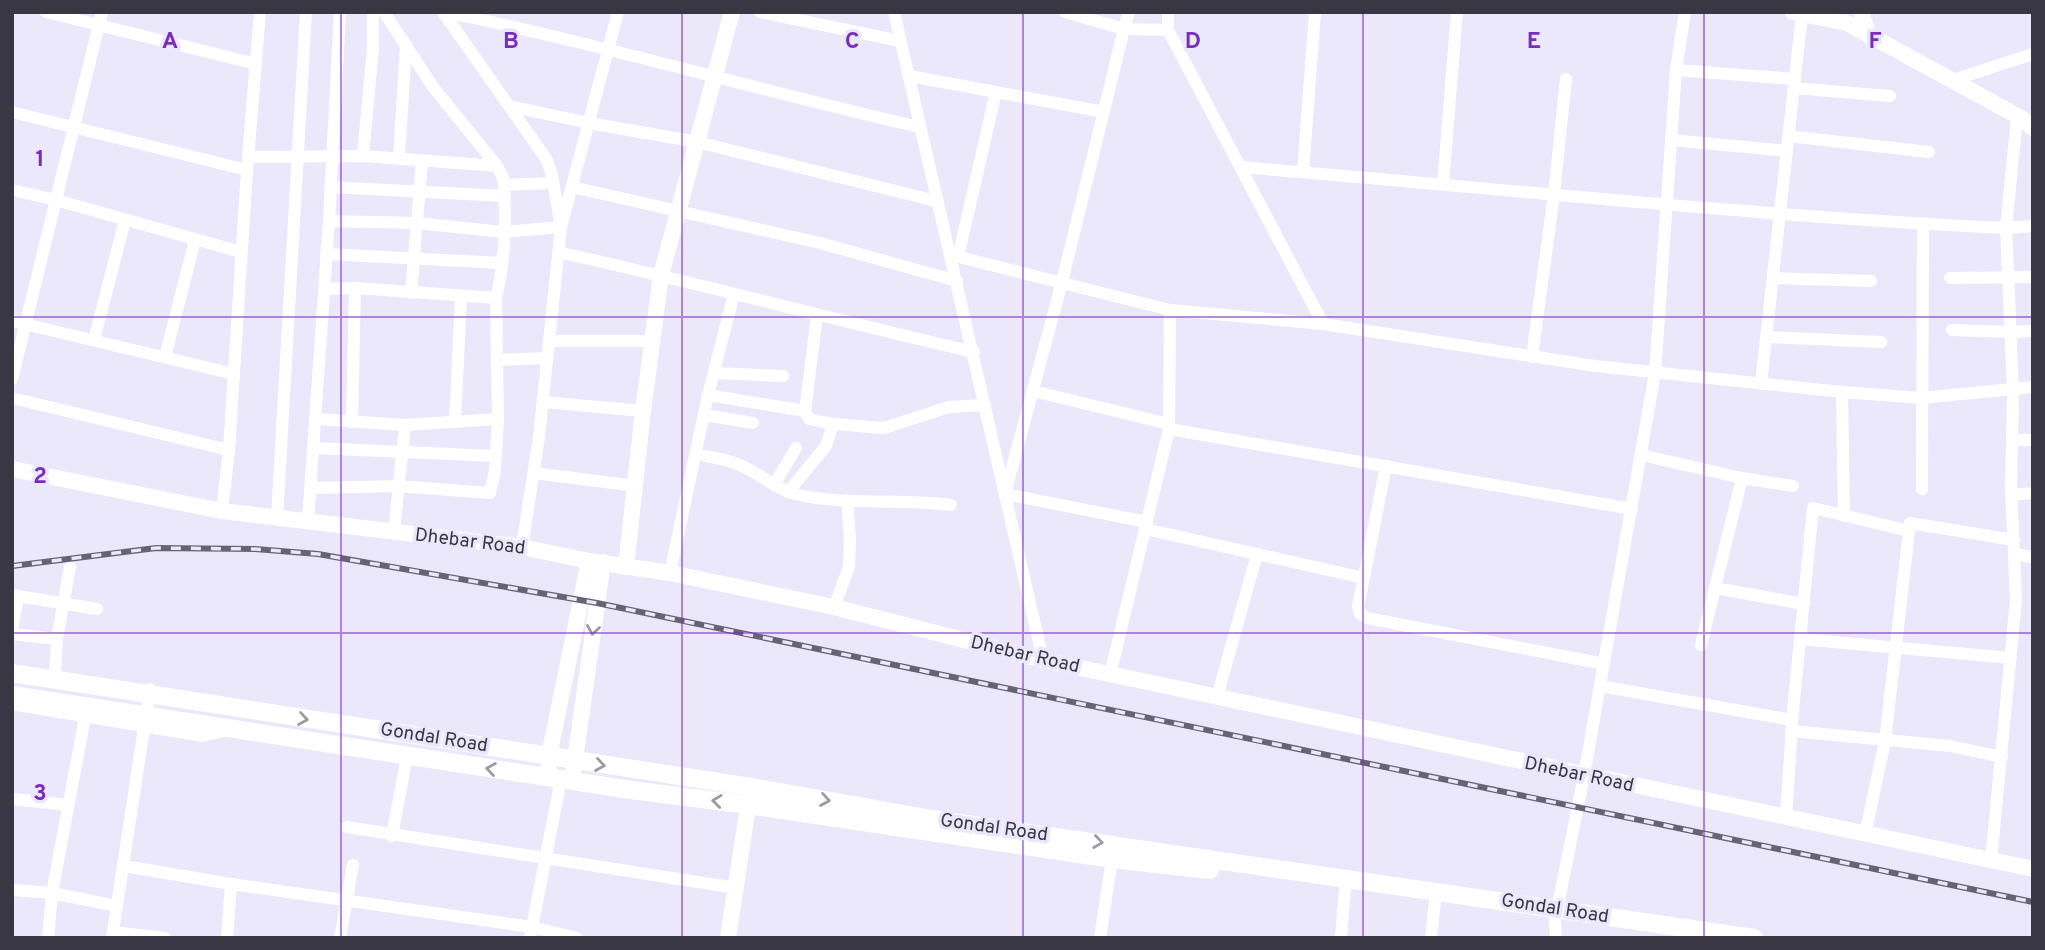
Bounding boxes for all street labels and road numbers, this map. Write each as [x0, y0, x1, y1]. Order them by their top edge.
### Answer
street label: Dhebar Road [413, 523, 527, 561]
street label: Dhebar Road [968, 631, 1082, 679]
street label: Gondal Road [378, 718, 490, 758]
street label: Dhebar Road [1522, 752, 1636, 798]
street label: Gondal Road [939, 809, 1049, 847]
street label: Gondal Road [1499, 889, 1611, 929]

